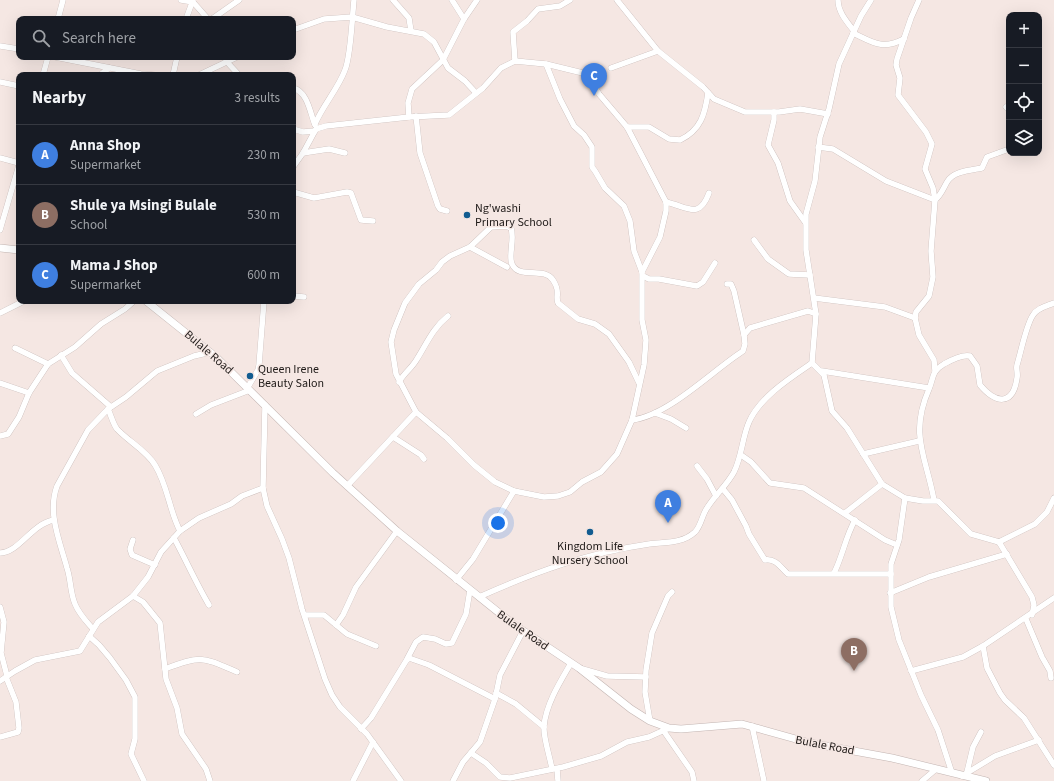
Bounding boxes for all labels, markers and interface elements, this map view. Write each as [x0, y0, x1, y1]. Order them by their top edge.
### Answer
map controls [1006, 12, 1042, 156]
button: + [1006, 12, 1042, 48]
search box [16, 16, 296, 60]
icon: search [30, 27, 52, 49]
text: Search here [62, 28, 136, 49]
button: − [1006, 48, 1042, 84]
pin: C [581, 63, 607, 96]
button: locate [1006, 84, 1042, 120]
text: Nearby [32, 86, 86, 110]
text: 3 results [235, 89, 280, 107]
button: layers [1006, 120, 1042, 156]
text: Anna Shop [70, 135, 141, 156]
text: A [41, 146, 49, 164]
text: 230 m [247, 146, 280, 164]
text: Supermarket [70, 156, 141, 174]
text: Shule ya Msingi Bulale [70, 195, 217, 216]
place label: Ng'washi Primary School [475, 200, 552, 231]
text: B [41, 206, 49, 224]
text: 530 m [247, 206, 280, 224]
marker: Ng'washi Primary School [462, 210, 472, 220]
text: School [70, 216, 107, 234]
text: Mama J Shop [70, 255, 158, 276]
text: C [41, 266, 49, 284]
text: 600 m [247, 266, 280, 284]
text: Supermarket [70, 276, 141, 294]
street label: Bulale Road [181, 326, 237, 378]
place label: Queen Irene Beauty Salon [258, 361, 324, 392]
marker: Queen Irene Beauty Salon [245, 371, 255, 381]
pin: A [655, 490, 681, 523]
your location [488, 513, 508, 533]
marker: Kingdom Life Nursery School [585, 527, 595, 537]
place label: Kingdom Life Nursery School [552, 538, 628, 569]
street label: Bulale Road [493, 606, 552, 655]
pin: B [841, 638, 867, 671]
street label: Bulale Road [794, 731, 856, 760]

